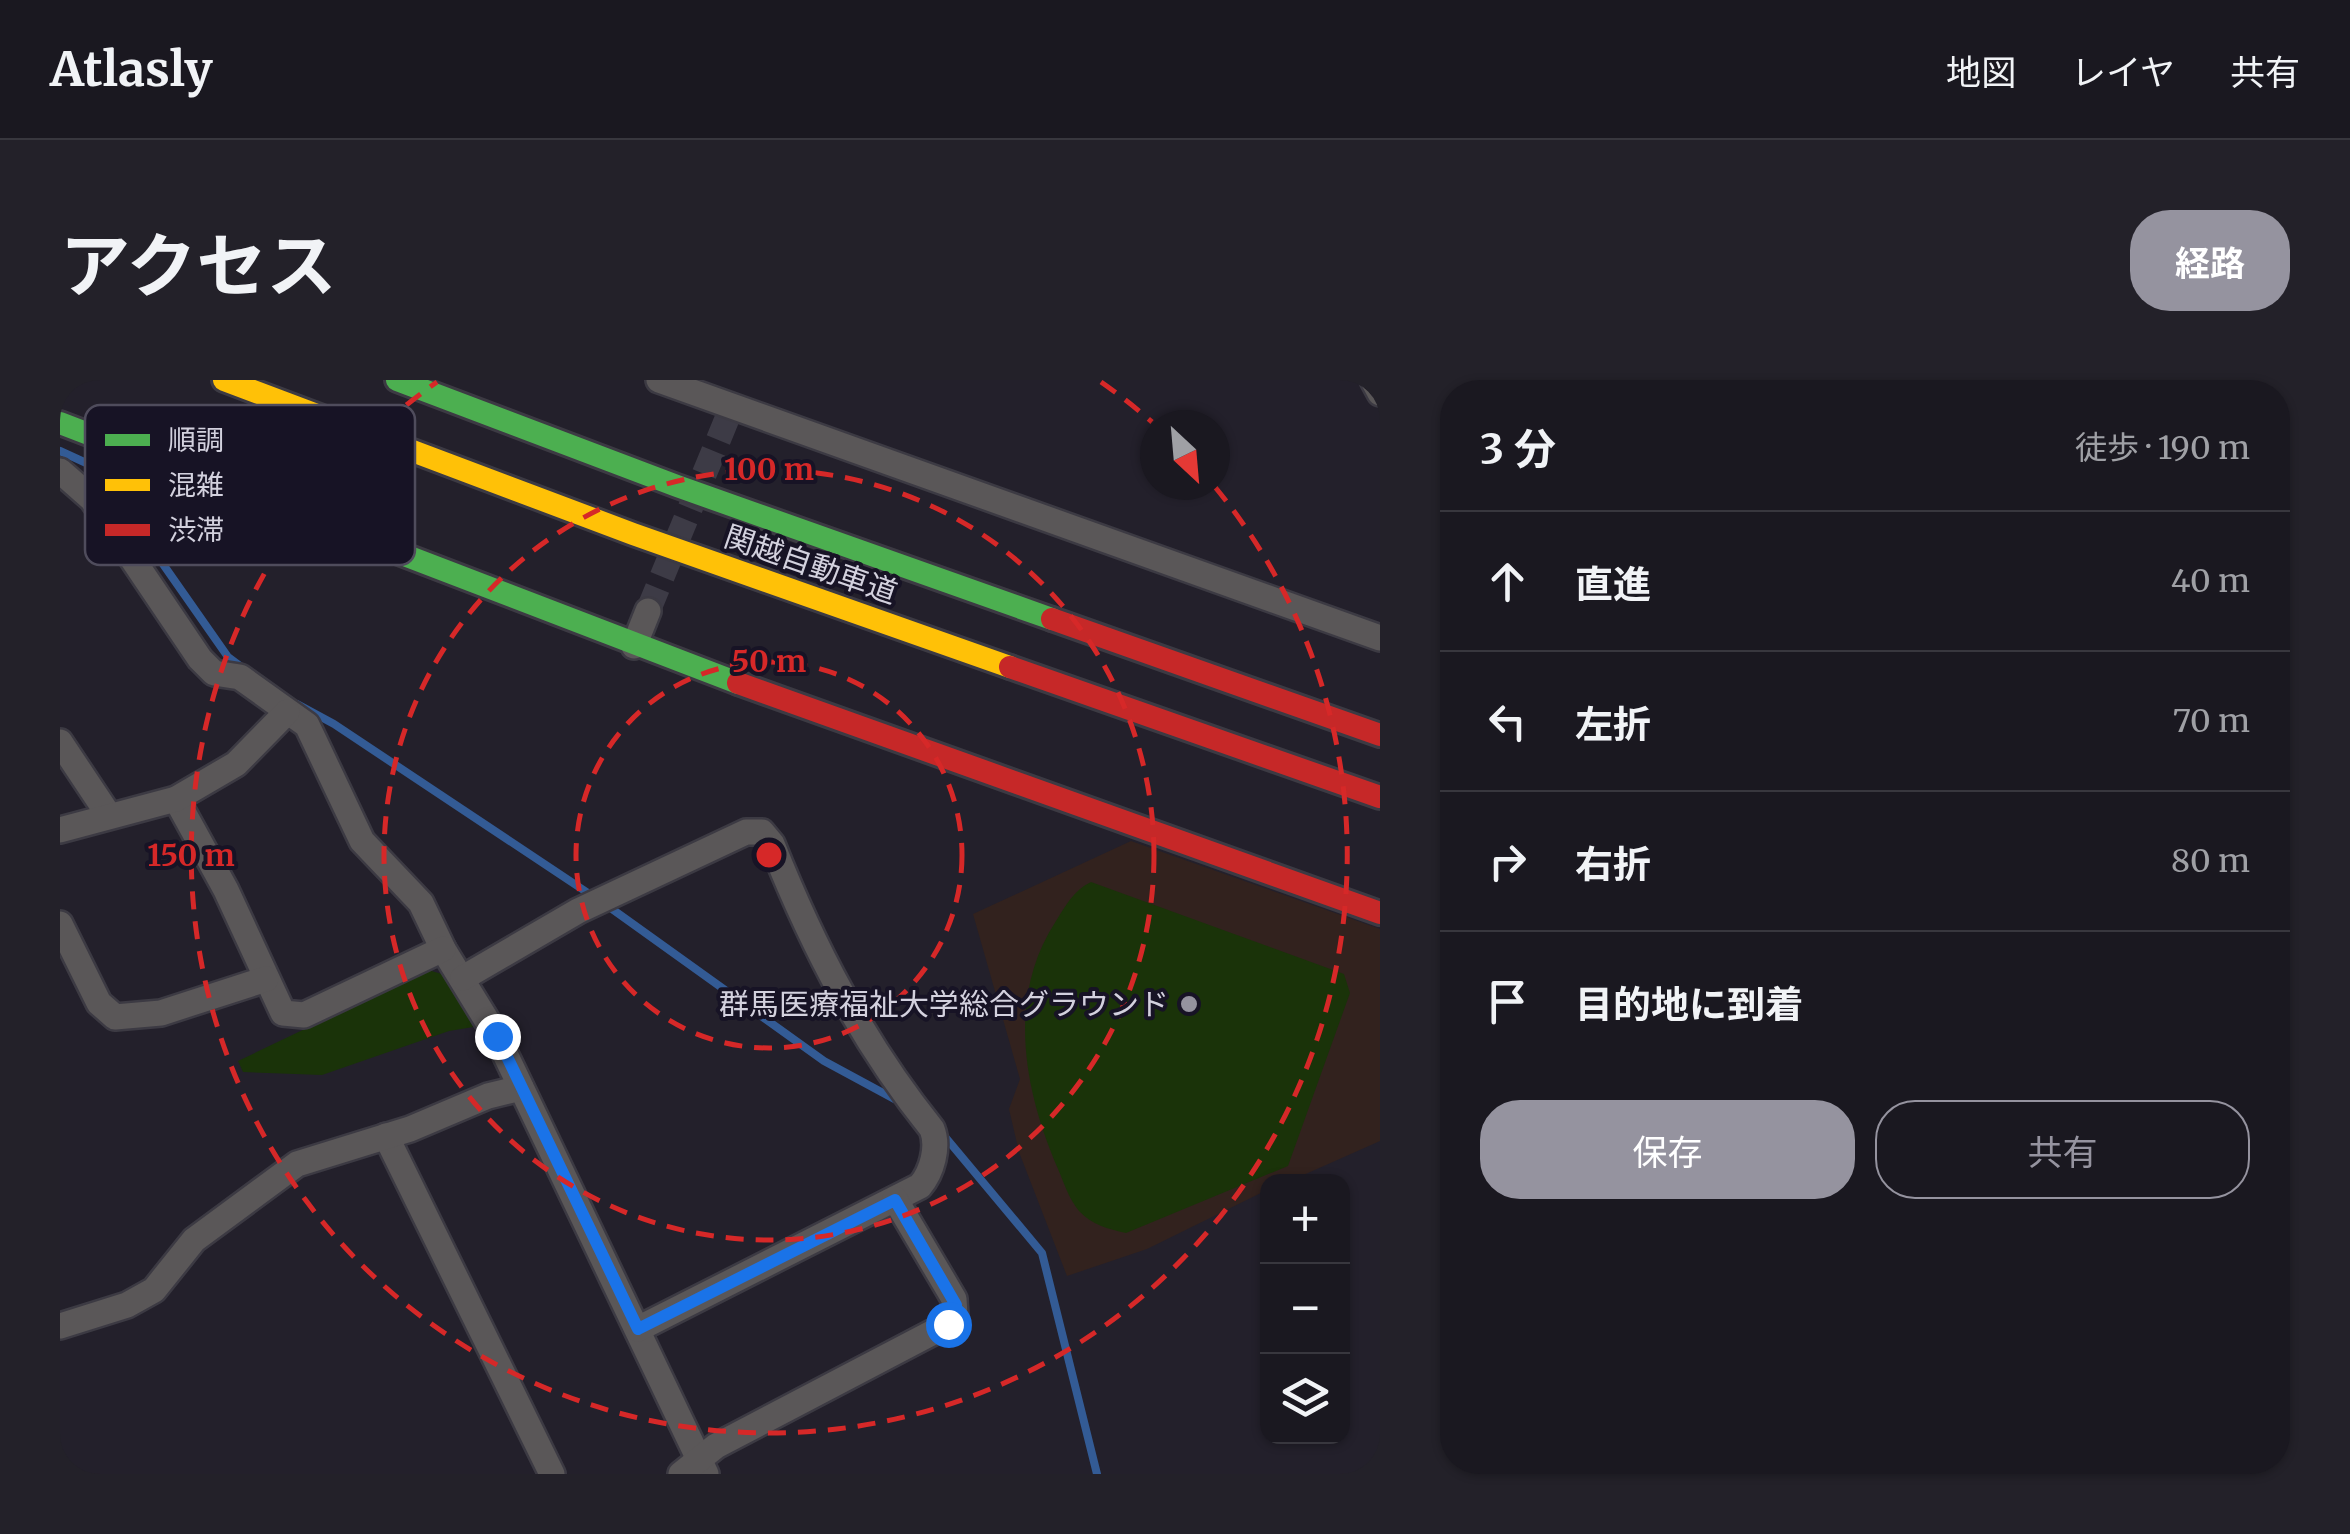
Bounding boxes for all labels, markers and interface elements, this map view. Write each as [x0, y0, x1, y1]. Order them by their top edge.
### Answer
text: Atlasly [50, 39, 213, 99]
text: 地図 [1946, 51, 2016, 95]
text: レイヤ [2071, 51, 2175, 95]
text: 共有 [2230, 51, 2300, 95]
button: 経路 [2130, 210, 2290, 311]
text: アクセス [60, 222, 337, 310]
legend [85, 405, 415, 565]
north arrow [1140, 410, 1230, 500]
text: 順調 [168, 422, 224, 458]
text: 3 分 [1480, 423, 1556, 475]
text: 徒歩 · 190 m [2075, 428, 2250, 468]
text: 100 m [724, 450, 814, 488]
text: 混雑 [168, 467, 224, 503]
text: 渋滞 [168, 512, 224, 548]
street label: 関越自動車道 [720, 517, 902, 611]
icon: ahead [1480, 554, 1535, 609]
text: 直進 [1575, 561, 1651, 608]
text: 40 m [2171, 561, 2250, 601]
text: 50 m [732, 642, 806, 680]
icon: left [1480, 694, 1535, 749]
text: 左折 [1575, 701, 1651, 748]
text: 70 m [2173, 701, 2250, 741]
icon: right [1480, 834, 1535, 889]
text: 150 m [147, 836, 235, 874]
centre of rings [751, 837, 787, 873]
text: 右折 [1575, 841, 1651, 888]
text: 80 m [2171, 841, 2250, 881]
icon: arrive [1480, 974, 1535, 1029]
text: 目的地に到着 [1575, 981, 1803, 1028]
place label: 群馬医療福祉大学総合グラウンド [719, 985, 1169, 1023]
marker: 群馬医療福祉大学総合グラウンド [1178, 993, 1200, 1015]
route end [475, 1014, 521, 1060]
button: 保存 [1480, 1100, 1855, 1199]
button: 共有 [1875, 1100, 2250, 1199]
map controls [1260, 1174, 1350, 1444]
button: + [1260, 1174, 1350, 1264]
button: − [1260, 1264, 1350, 1354]
route start [926, 1302, 972, 1348]
button: layers [1260, 1354, 1350, 1444]

